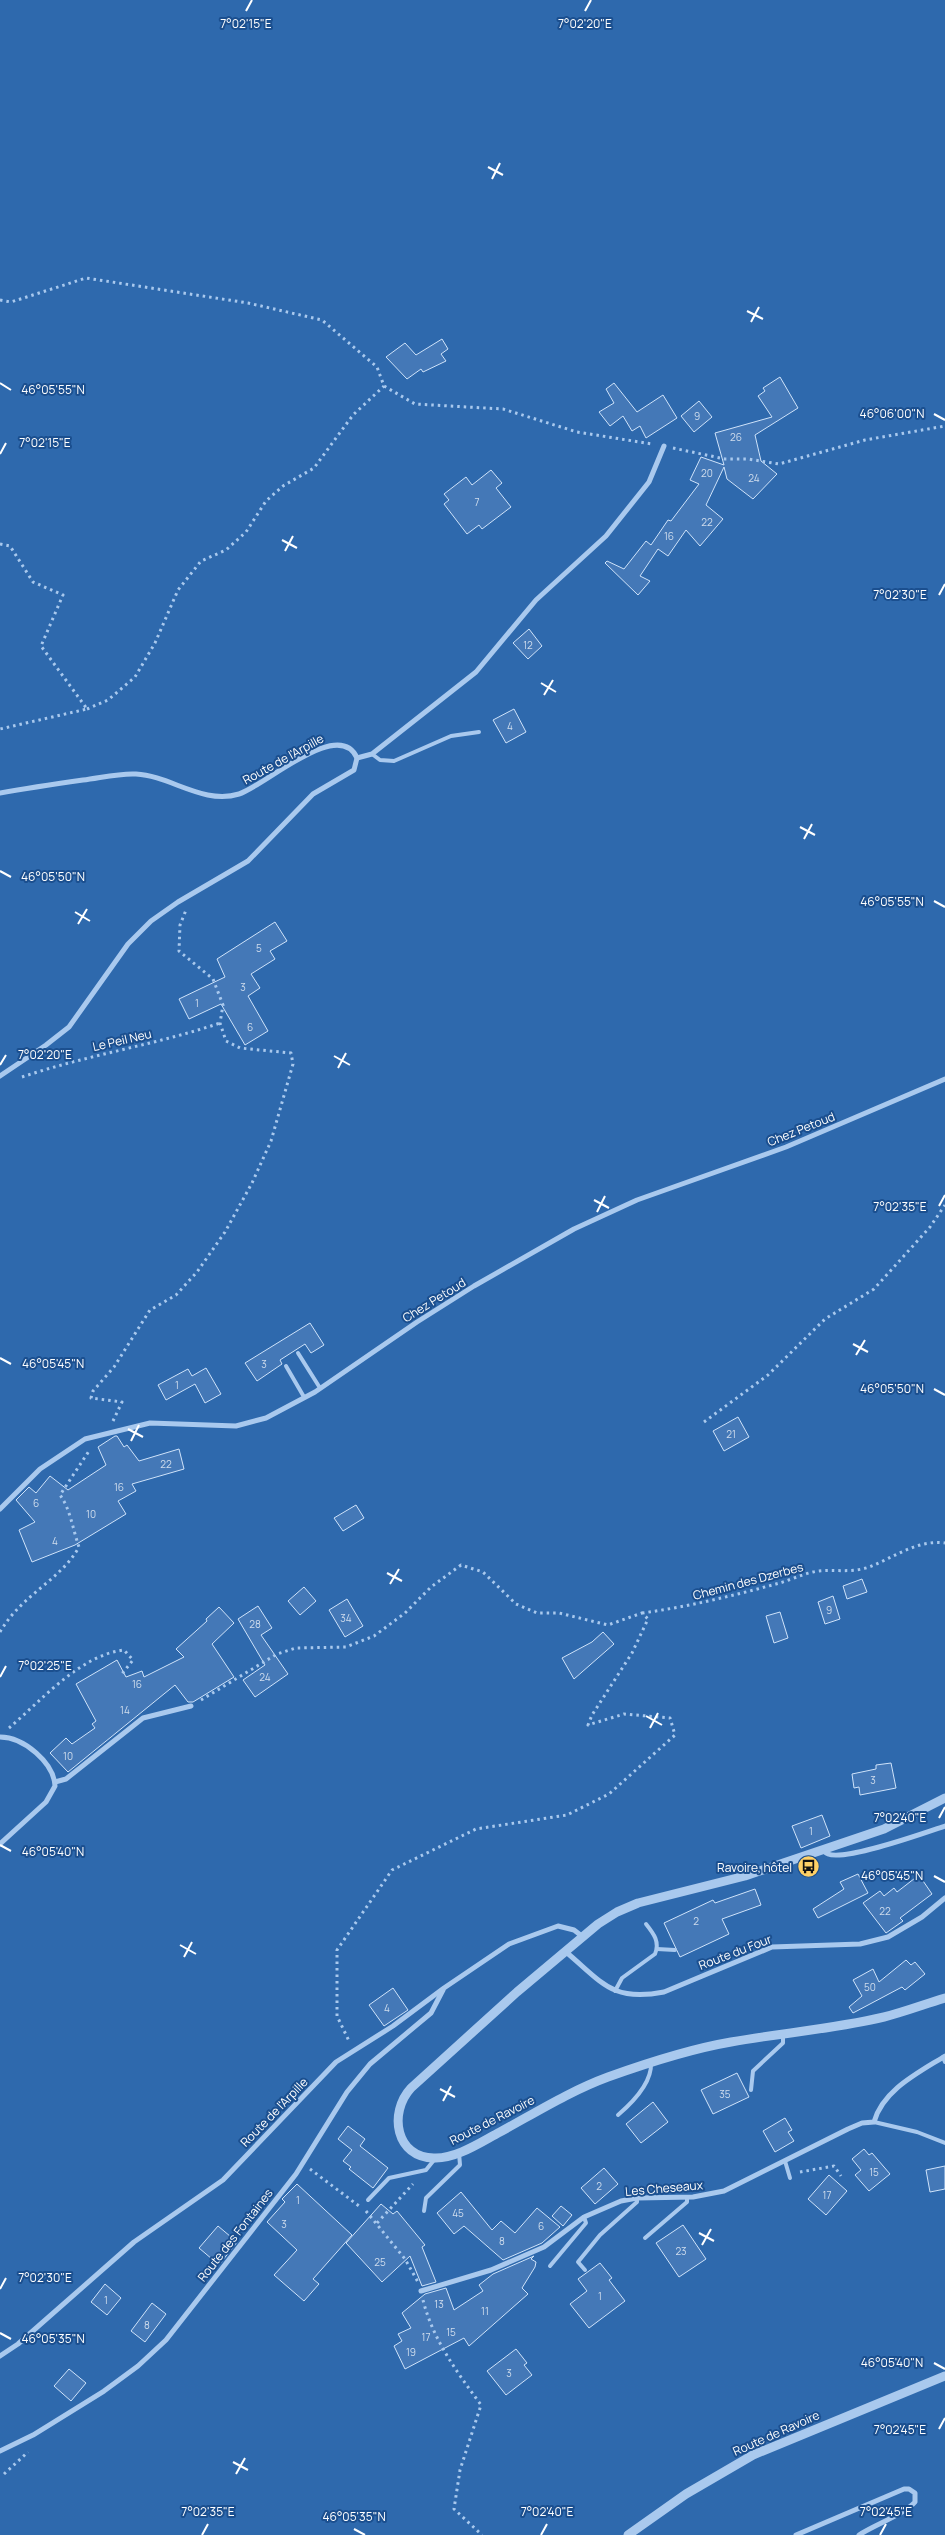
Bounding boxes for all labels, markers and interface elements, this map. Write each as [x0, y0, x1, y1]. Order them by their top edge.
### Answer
text: 7°02'15"E [220, 15, 272, 32]
text: 7°02'20"E [558, 15, 612, 32]
text: 46°05'55"N [21, 381, 85, 398]
text: 46°06'00"N [860, 405, 924, 422]
house number: 9 [694, 409, 700, 423]
house number: 26 [730, 430, 742, 444]
text: 7°02'15"E [19, 434, 71, 451]
house number: 20 [701, 466, 713, 480]
house number: 24 [748, 471, 760, 485]
house number: 7 [474, 495, 480, 509]
house number: 22 [701, 515, 713, 529]
house number: 16 [664, 529, 674, 543]
text: 7°02'30"E [873, 586, 927, 603]
house number: 12 [523, 638, 533, 652]
house number: 4 [507, 719, 513, 733]
street label: Route de l'Arpille [239, 730, 327, 788]
text: 46°05'50"N [21, 868, 85, 885]
text: 46°05'55"N [860, 893, 924, 910]
house number: 5 [256, 941, 262, 955]
house number: 3 [240, 980, 246, 994]
house number: 1 [195, 996, 199, 1010]
house number: 6 [247, 1020, 253, 1034]
street label: Le Peil Neu [91, 1025, 153, 1055]
text: 7°02'20"E [18, 1046, 72, 1063]
street label: Chez Petoud [765, 1108, 837, 1150]
text: 7°02'35"E [873, 1198, 927, 1215]
street label: Chez Petoud [399, 1274, 469, 1326]
text: 46°05'45"N [22, 1355, 84, 1372]
house number: 3 [261, 1357, 267, 1371]
house number: 1 [175, 1378, 179, 1392]
text: 46°05'50"N [860, 1380, 924, 1397]
house number: 21 [726, 1427, 736, 1441]
house number: 22 [160, 1457, 172, 1471]
house number: 16 [114, 1480, 124, 1494]
house number: 6 [33, 1496, 39, 1510]
house number: 10 [86, 1507, 96, 1521]
house number: 4 [52, 1534, 58, 1548]
street label: Chemin des Dzerbes [691, 1558, 805, 1604]
house number: 9 [826, 1603, 832, 1617]
house number: 34 [340, 1611, 352, 1625]
house number: 28 [249, 1617, 261, 1631]
text: 7°02'25"E [18, 1657, 72, 1674]
house number: 24 [259, 1670, 271, 1684]
house number: 16 [132, 1677, 142, 1691]
house number: 14 [120, 1703, 130, 1717]
house number: 10 [63, 1749, 73, 1763]
house number: 3 [870, 1773, 876, 1787]
text: 7°02'40"E [874, 1809, 926, 1826]
house number: 1 [809, 1824, 813, 1838]
text: 46°05'40"N [22, 1843, 84, 1860]
bus stop icon: Ravoire, hôtel [796, 1855, 820, 1879]
place label: Ravoire, hôtel [717, 1859, 792, 1876]
text: 46°05'45"N [861, 1867, 923, 1884]
house number: 22 [879, 1904, 891, 1918]
house number: 2 [693, 1914, 699, 1928]
street label: Route du Four [696, 1930, 775, 1974]
house number: 50 [864, 1980, 876, 1994]
house number: 4 [384, 2001, 390, 2015]
street label: Route de l'Arpille [237, 2074, 311, 2150]
house number: 35 [719, 2087, 731, 2101]
street label: Route de Ravoire [447, 2091, 537, 2149]
house number: 15 [869, 2165, 879, 2179]
street label: Les Cheseaux [624, 2176, 704, 2200]
house number: 2 [596, 2179, 602, 2193]
street label: Route des Fontaines [193, 2185, 277, 2285]
house number: 17 [823, 2188, 831, 2202]
house number: 1 [296, 2193, 300, 2207]
house number: 45 [452, 2206, 464, 2220]
house number: 3 [281, 2217, 287, 2231]
house number: 6 [538, 2219, 544, 2233]
house number: 8 [499, 2234, 505, 2248]
house number: 23 [675, 2244, 687, 2258]
house number: 25 [374, 2255, 386, 2269]
text: 7°02'30"E [18, 2269, 72, 2286]
house number: 1 [598, 2289, 602, 2303]
house number: 1 [104, 2293, 108, 2307]
house number: 13 [434, 2297, 444, 2311]
house number: 11 [481, 2304, 489, 2318]
house number: 8 [144, 2318, 150, 2332]
house number: 15 [446, 2325, 456, 2339]
text: 46°05'35"N [21, 2330, 85, 2347]
house number: 17 [422, 2330, 430, 2344]
house number: 19 [406, 2345, 416, 2359]
text: 46°05'40"N [861, 2354, 923, 2371]
house number: 3 [506, 2366, 512, 2380]
street label: Route de Ravoire [730, 2406, 822, 2460]
text: 7°02'45"E [874, 2421, 926, 2438]
text: 7°02'35"E [181, 2503, 235, 2520]
text: 7°02'40"E [521, 2503, 573, 2520]
text: 7°02'45"E [860, 2503, 912, 2520]
text: 46°05'35"N [322, 2508, 386, 2525]

